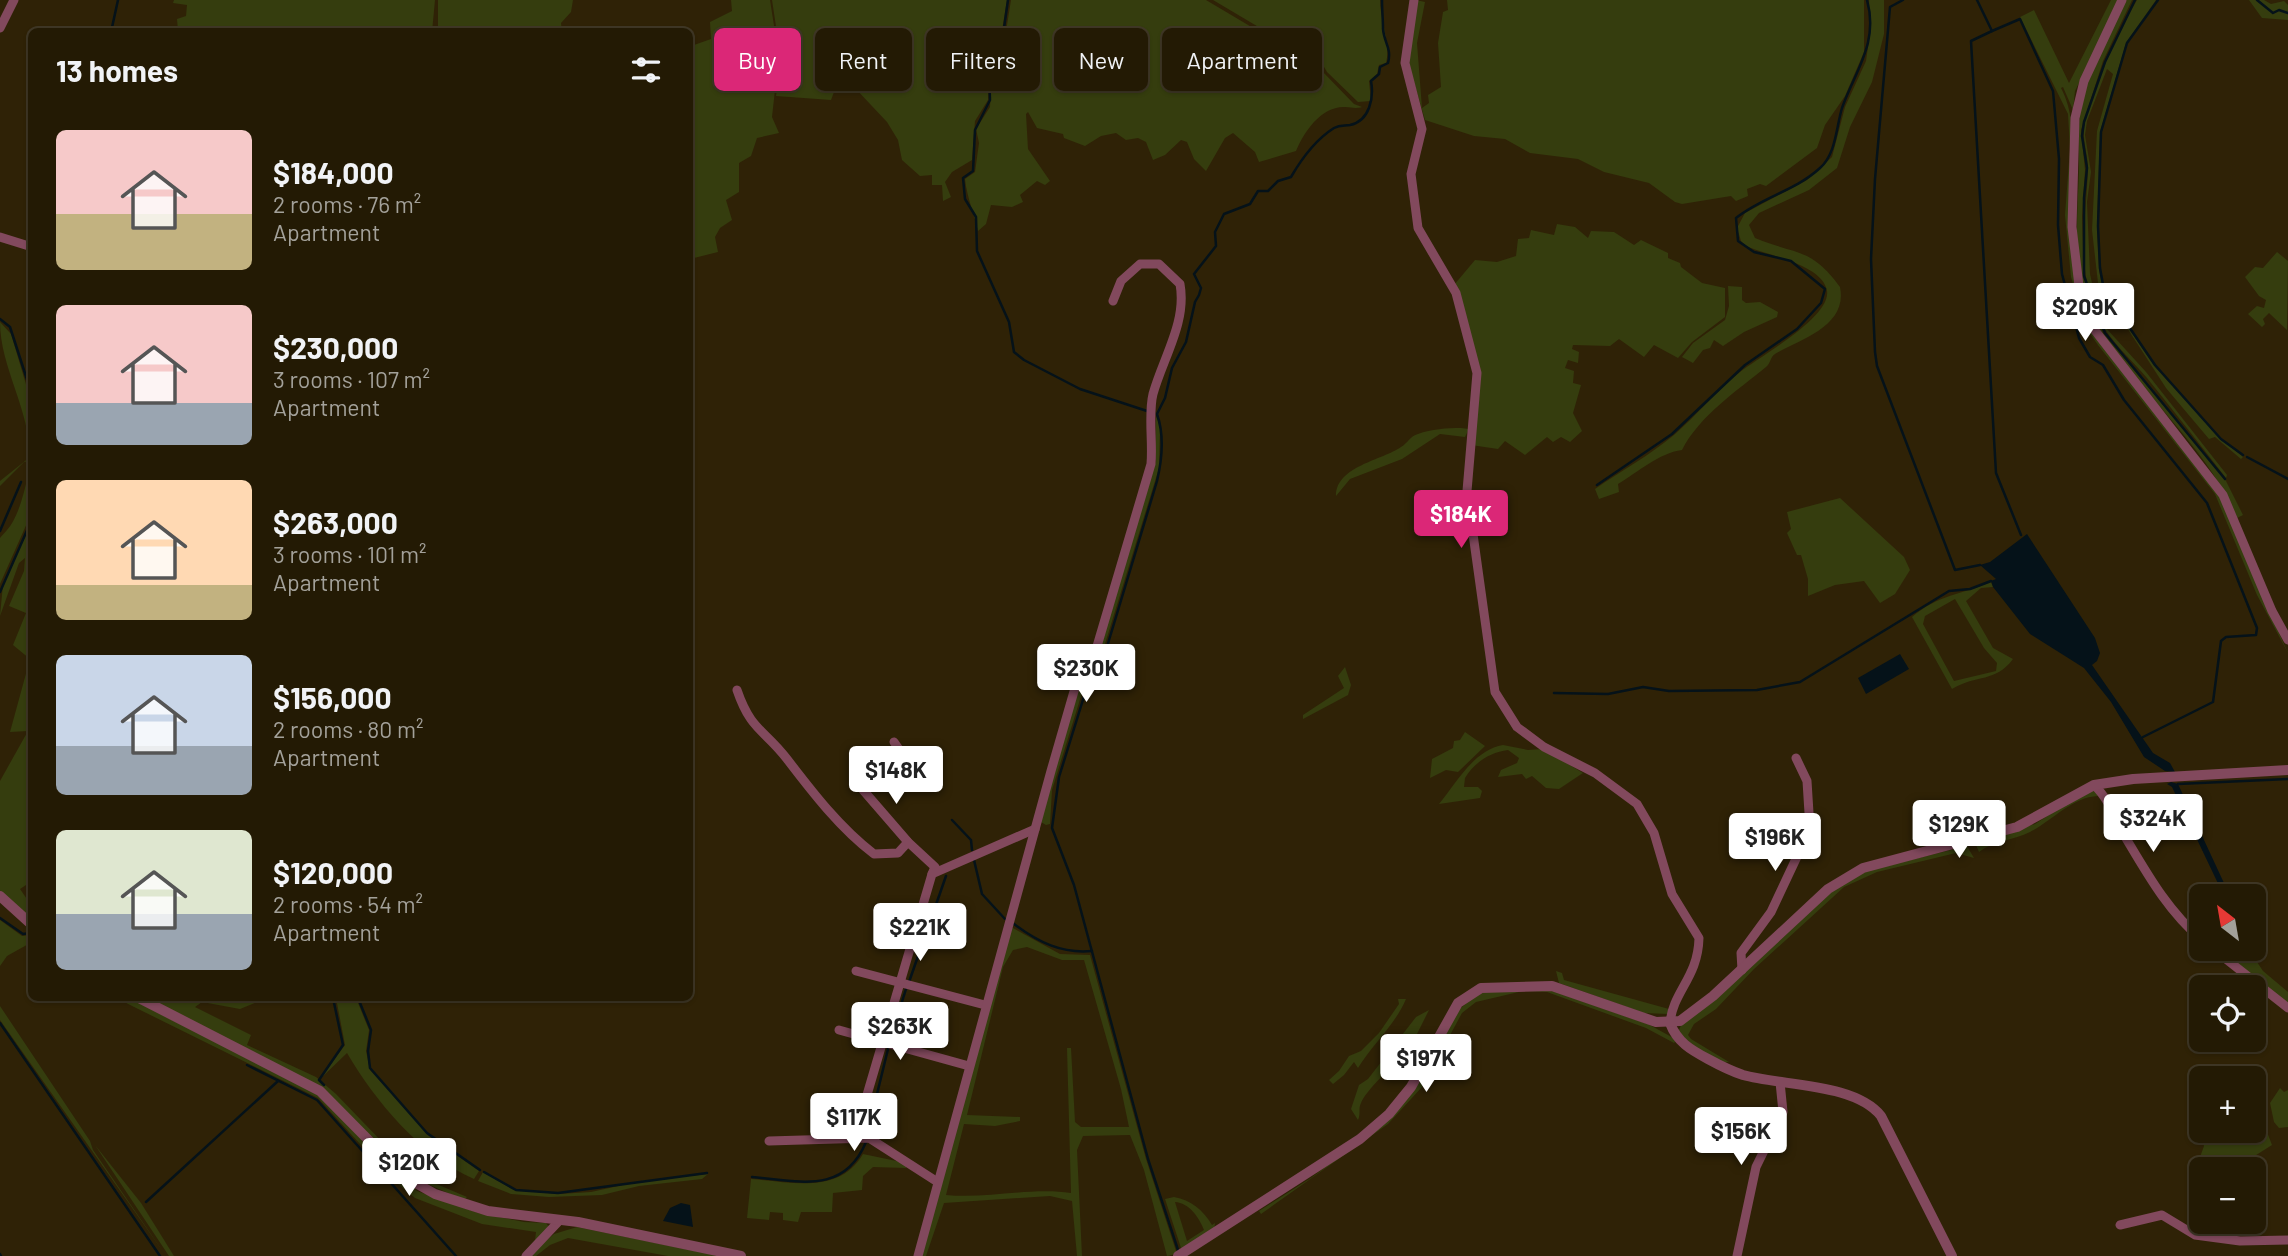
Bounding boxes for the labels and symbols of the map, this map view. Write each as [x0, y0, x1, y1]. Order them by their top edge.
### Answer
pin: $209K [2036, 284, 2134, 343]
pin: $184K [1412, 490, 1510, 550]
pin: $230K [1037, 644, 1135, 704]
pin: $148K [847, 746, 945, 806]
pin: $324K [2104, 794, 2202, 854]
pin: $129K [1910, 800, 2008, 860]
pin: $196K [1726, 814, 1824, 873]
north arrow [2189, 884, 2266, 961]
pin: $221K [871, 904, 969, 963]
pin: $263K [851, 1002, 949, 1062]
pin: $197K [1377, 1034, 1475, 1094]
pin: $117K [805, 1094, 903, 1153]
pin: $156K [1692, 1108, 1790, 1167]
pin: $120K [360, 1138, 458, 1198]

